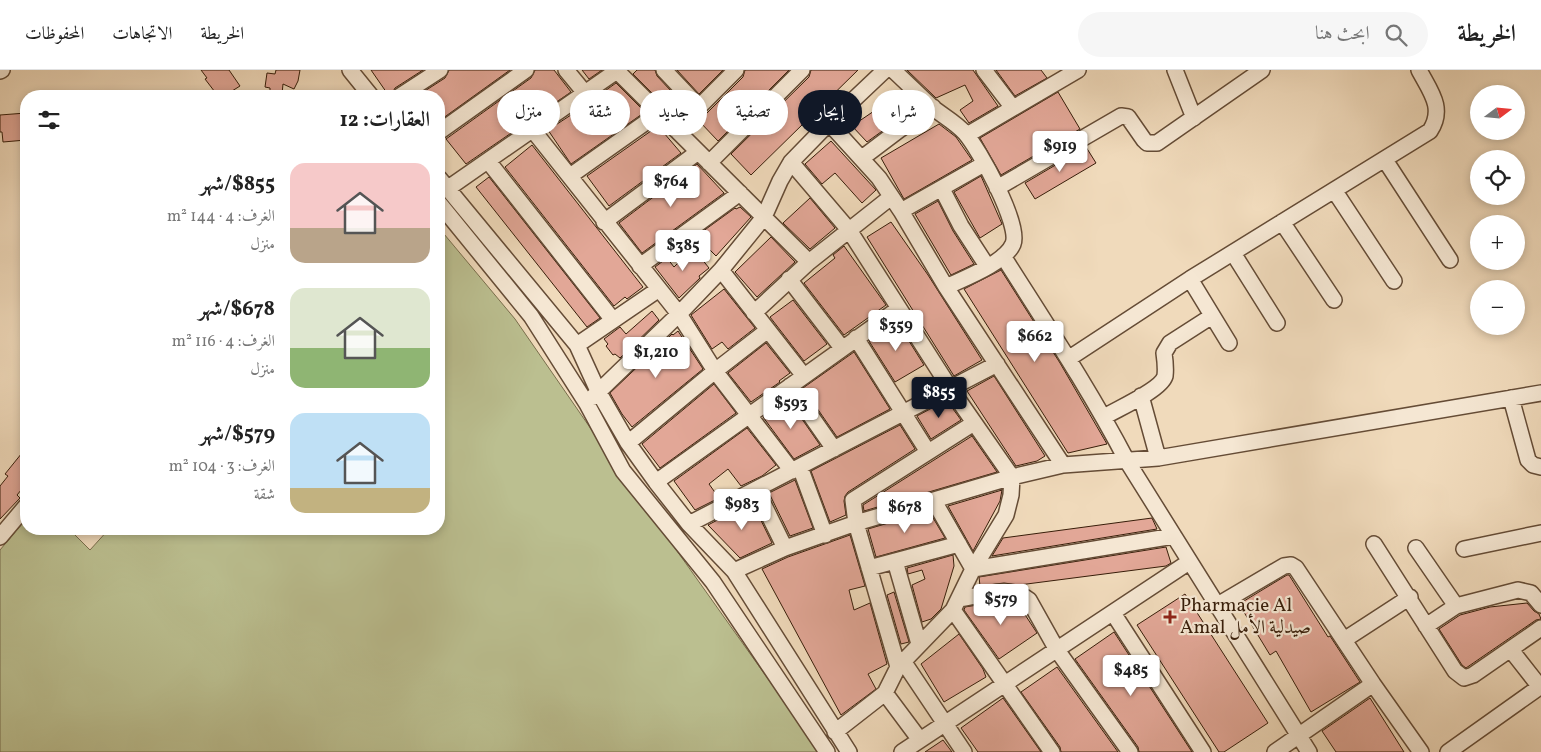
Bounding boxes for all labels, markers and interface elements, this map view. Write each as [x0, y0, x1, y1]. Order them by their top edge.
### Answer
search box [1078, 12, 1428, 57]
text: الخريطة [1458, 18, 1516, 52]
text: ابحث هنا [1315, 21, 1370, 47]
icon: search [1382, 21, 1410, 49]
text: المحفوظات [25, 22, 84, 47]
text: الاتجاهات [112, 22, 172, 47]
text: الخريطة [200, 22, 244, 47]
north arrow [1470, 85, 1525, 140]
map controls [1470, 85, 1525, 335]
chip: منزل [497, 90, 560, 135]
chip: شقة [570, 90, 630, 135]
chip: جديد [640, 90, 707, 135]
chip: تصفية [717, 90, 788, 135]
chip: إيجار [798, 90, 862, 135]
chip: شراء [872, 90, 935, 135]
icon: filters [35, 106, 63, 134]
text: العقارات: 12 [339, 106, 430, 135]
pin: $919 [1030, 131, 1090, 173]
text: $919 [1043, 136, 1077, 158]
button: locate [1470, 150, 1525, 205]
pin: $764 [641, 166, 701, 208]
text: $855/شهر [200, 170, 275, 199]
text: $764 [654, 171, 688, 193]
icon: home [330, 183, 390, 243]
text: الغرف: 4 · 144 m² [167, 206, 275, 228]
button: + [1470, 215, 1525, 270]
pin: $385 [653, 230, 713, 272]
text: منزل [250, 234, 275, 256]
text: $385 [666, 235, 700, 257]
button: − [1470, 280, 1525, 335]
text: $678/شهر [198, 295, 275, 324]
icon: home [330, 308, 390, 368]
pin: $359 [866, 310, 926, 352]
text: $359 [879, 315, 913, 337]
pin: $662 [1005, 320, 1065, 363]
text: $662 [1018, 326, 1052, 348]
text: الغرف: 4 · 116 m² [172, 331, 275, 353]
pin: $1,210 [615, 336, 697, 379]
text: $1,210 [634, 342, 678, 364]
text: منزل [250, 359, 275, 381]
pin: $855 [909, 376, 969, 419]
text: $855 [923, 382, 955, 404]
pin: $593 [761, 388, 821, 430]
text: $593 [774, 393, 808, 415]
text: $579/شهر [200, 420, 275, 449]
icon: home [330, 433, 390, 493]
text: الغرف: 3 · 104 m² [169, 456, 275, 478]
text: شقة [254, 484, 275, 506]
pin: $983 [712, 488, 772, 531]
pin: $678 [875, 492, 935, 534]
text: $983 [725, 494, 759, 516]
text: $678 [888, 497, 922, 519]
pin: $579 [971, 584, 1031, 626]
text: $579 [985, 589, 1017, 611]
place label: Pharmacie Al Amal صيدلية الأمل [1180, 593, 1311, 641]
marker: Pharmacie Al Amal صيدلية الأمل [1164, 611, 1176, 623]
pin: $485 [1101, 654, 1161, 697]
text: $485 [1114, 660, 1148, 682]

